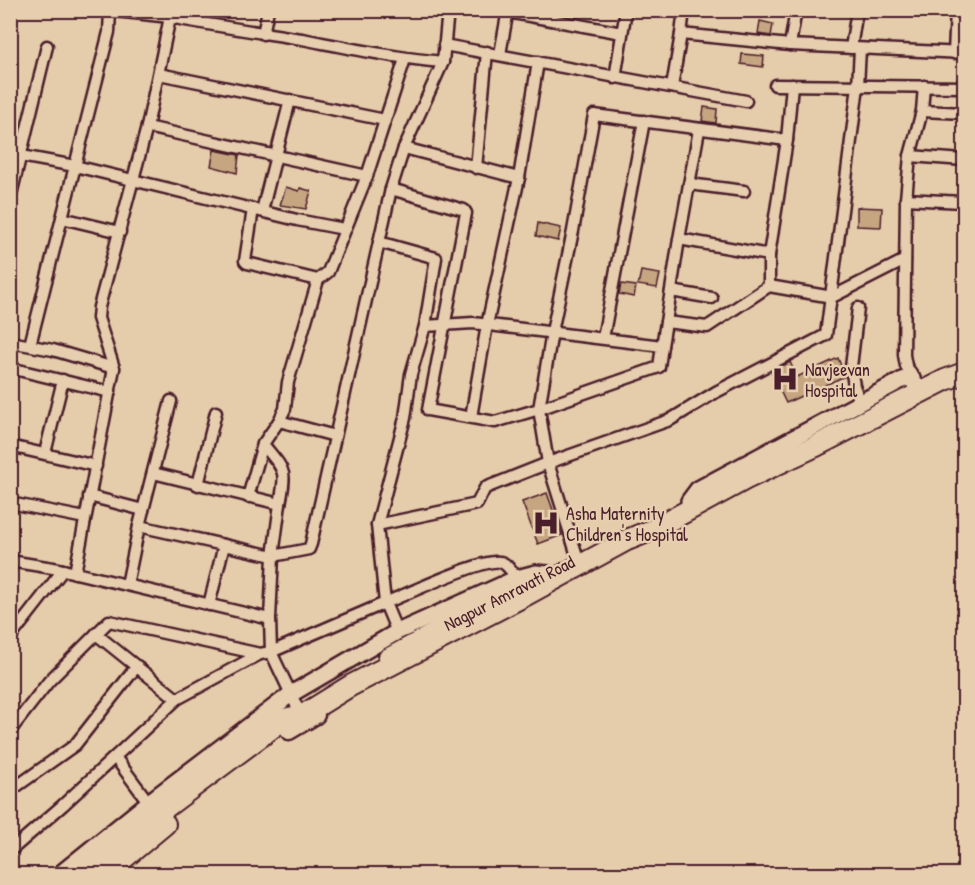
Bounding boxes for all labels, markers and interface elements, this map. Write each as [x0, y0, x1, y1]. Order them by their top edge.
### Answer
place label: Navjeevan Hospital [805, 357, 870, 403]
hospital icon: Navjeevan Hospital [770, 364, 800, 394]
place label: Asha Maternity Children's Hospital [566, 501, 688, 547]
hospital icon: Asha Maternity Children's Hospital [531, 508, 561, 538]
street label: Nagpur Amravati Road [439, 549, 579, 637]

